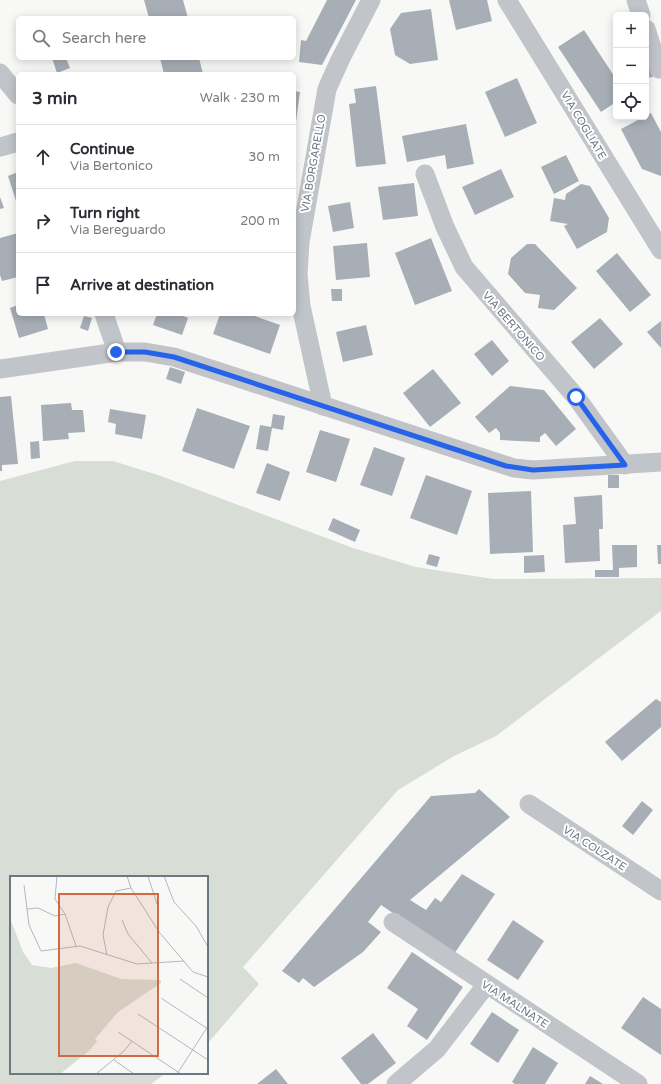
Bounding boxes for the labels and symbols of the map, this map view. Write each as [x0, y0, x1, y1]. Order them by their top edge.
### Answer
street label: VIA COGLIATE [558, 89, 609, 162]
street label: VIA BORGARELLO [298, 113, 329, 213]
street label: VIA BERTONICO [480, 289, 547, 364]
route end [107, 343, 125, 361]
route start [567, 388, 585, 406]
street label: VIA COLZATE [561, 823, 629, 874]
inset map [10, 876, 208, 1074]
street label: VIA MALNATE [479, 978, 551, 1031]

